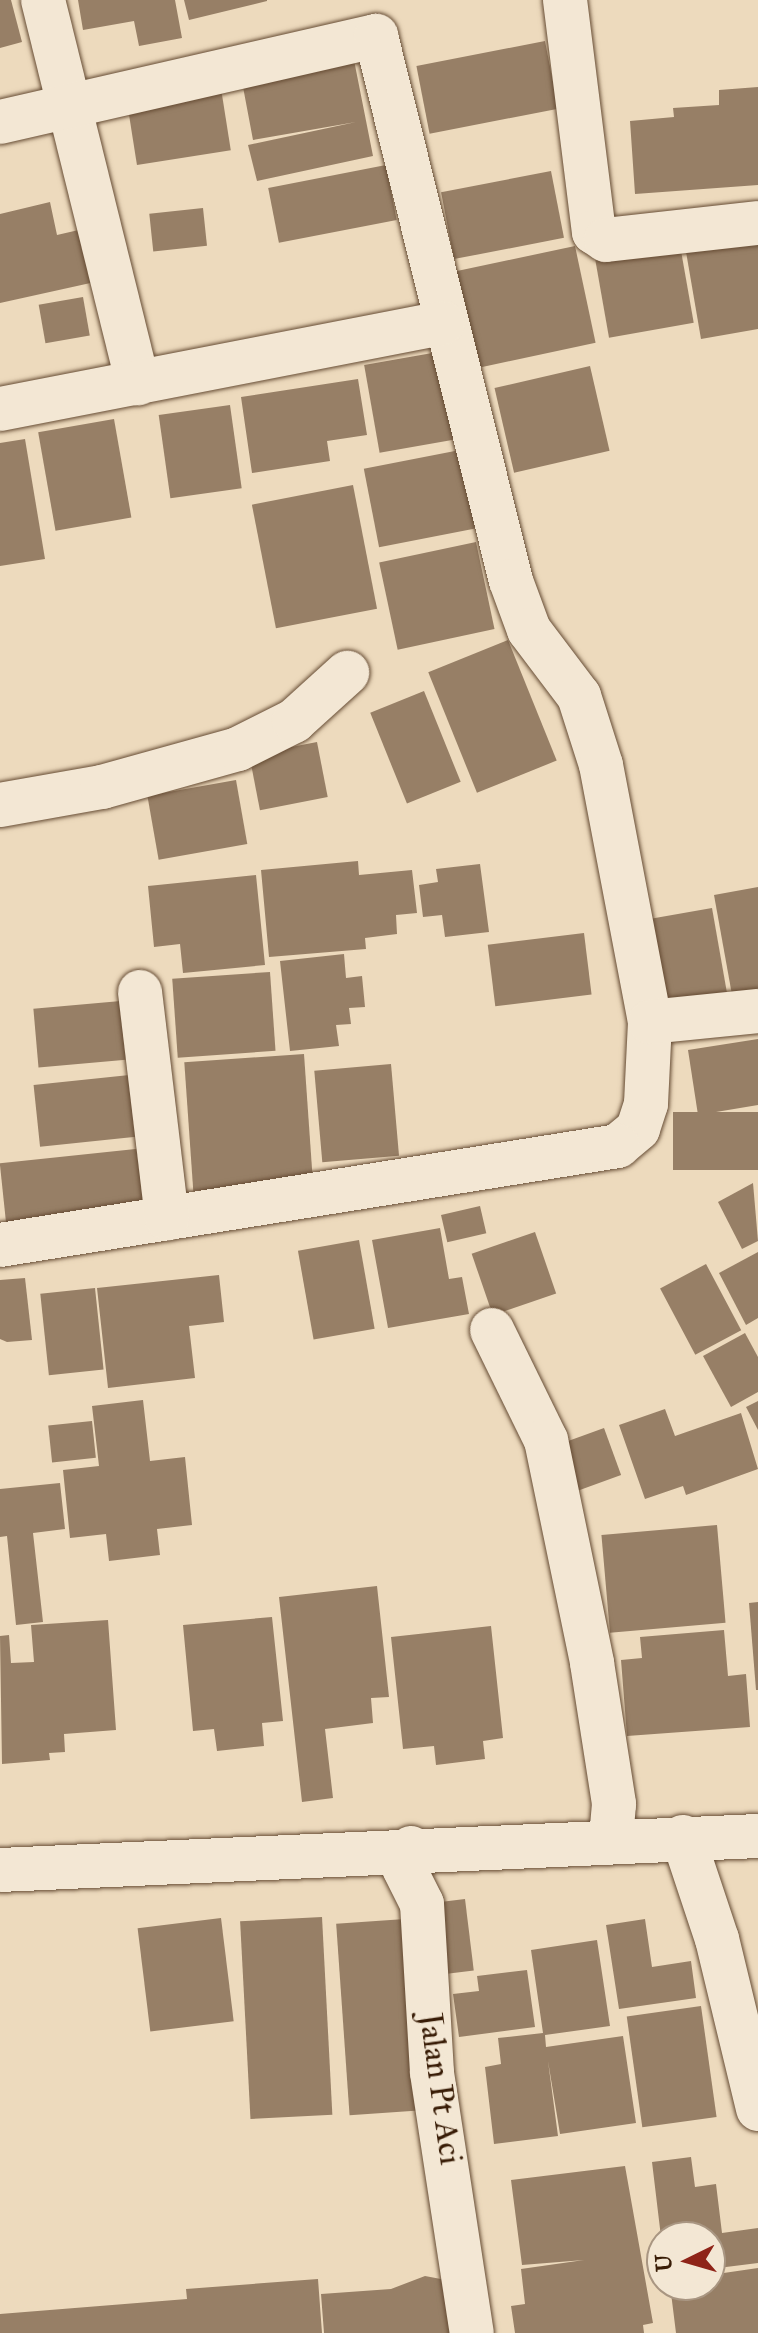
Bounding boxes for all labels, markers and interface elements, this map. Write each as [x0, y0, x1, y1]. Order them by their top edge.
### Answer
street label: Jalan Pt Aci [410, 2011, 470, 2167]
north arrow [646, 2221, 726, 2301]
text: U [649, 2253, 678, 2273]

